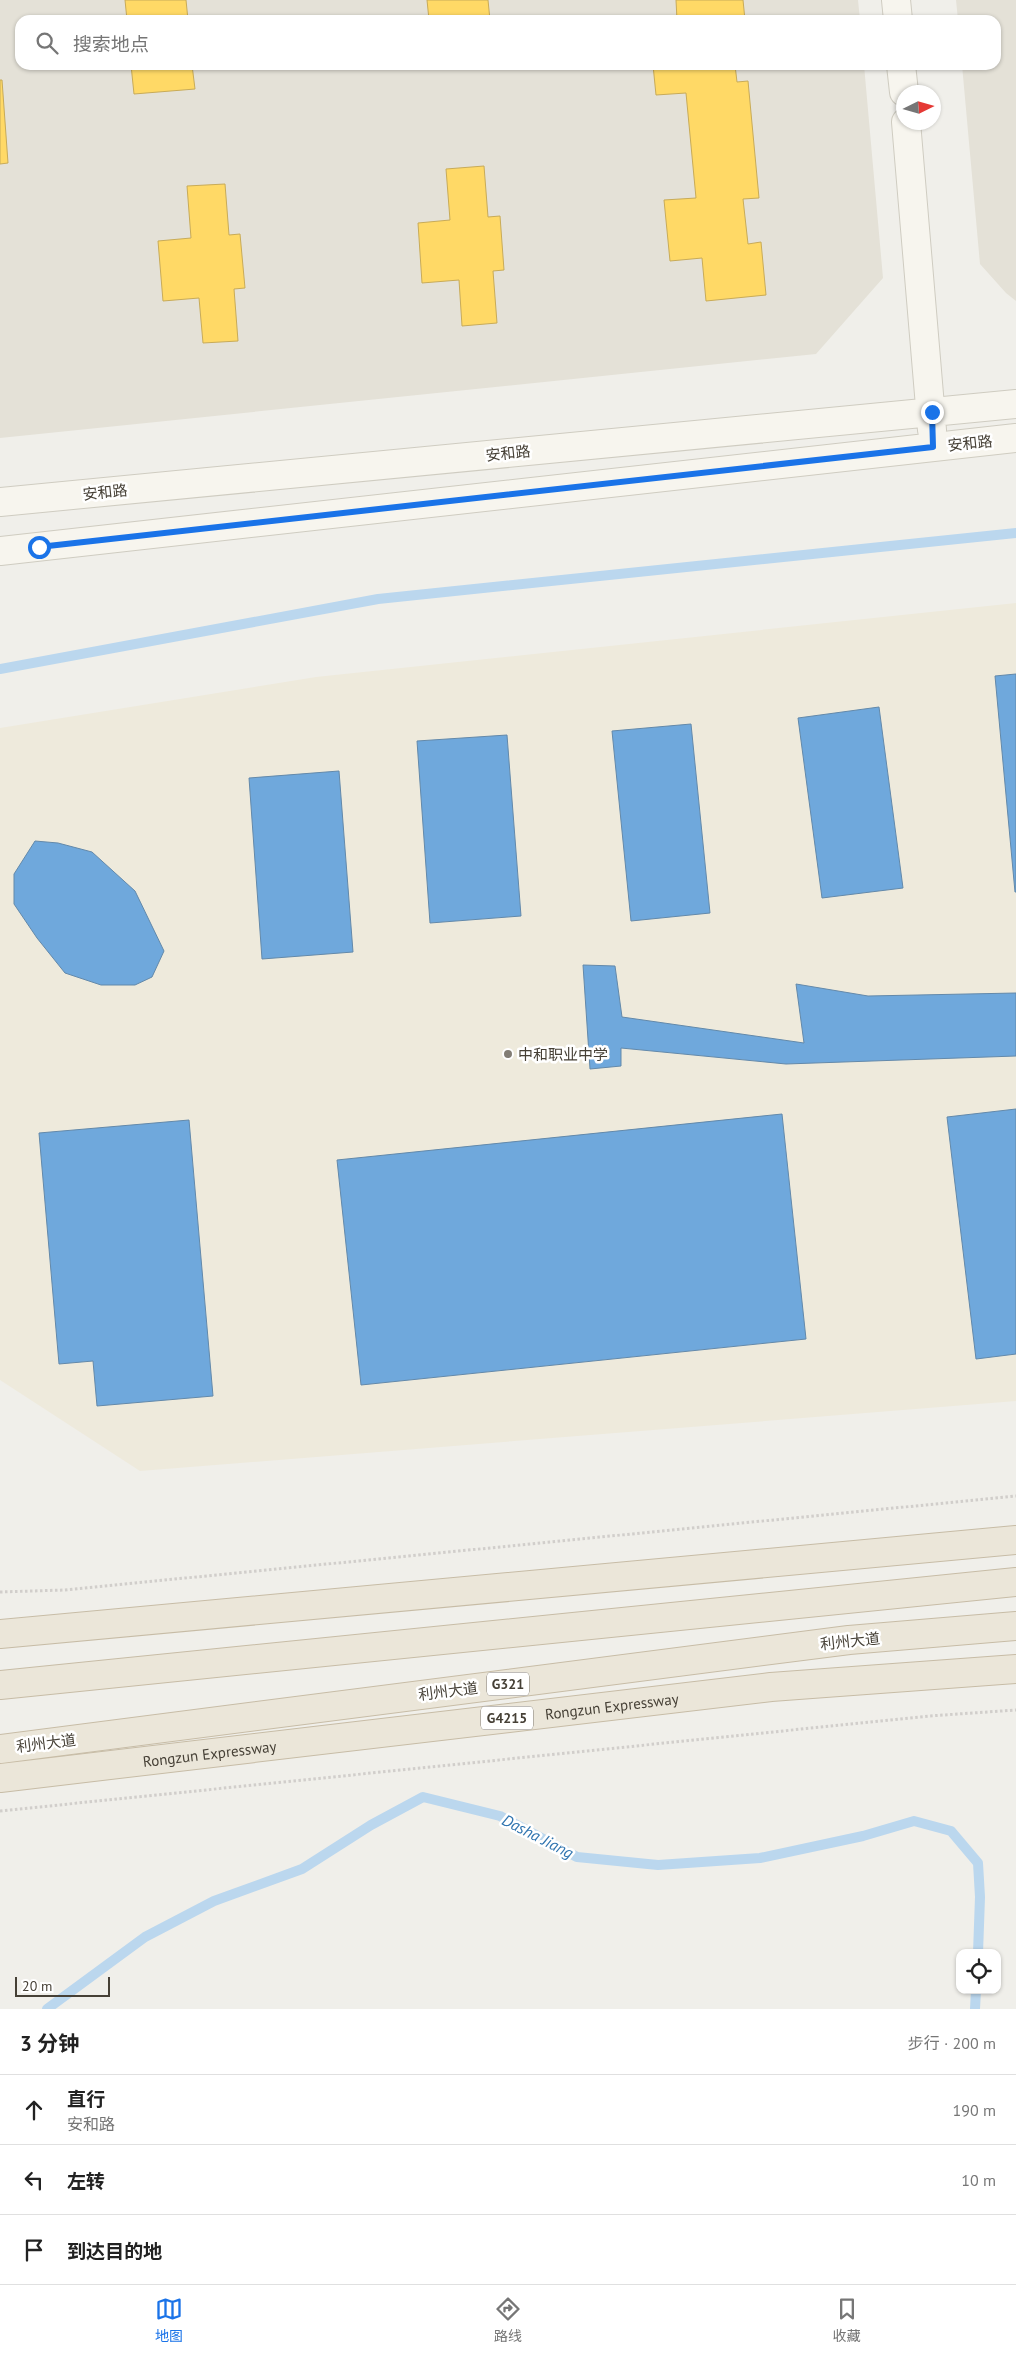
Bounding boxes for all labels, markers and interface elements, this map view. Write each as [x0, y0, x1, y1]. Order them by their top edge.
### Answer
search box [15, 15, 1001, 70]
icon: search [33, 29, 61, 57]
text: 搜索地点 [73, 32, 149, 56]
north arrow [896, 85, 941, 130]
route end [921, 401, 944, 424]
street label: 安和路 [947, 431, 993, 455]
street label: 安和路 [485, 441, 531, 465]
street label: 安和路 [82, 480, 128, 504]
route start [28, 536, 51, 559]
place label: 中和职业中学 [518, 1045, 608, 1064]
marker: 中和职业中学 [502, 1048, 514, 1060]
street label: 利州大道 [819, 1628, 881, 1654]
road number: G321 [487, 1672, 529, 1696]
street label: 利州大道 [417, 1678, 479, 1704]
street label: Rongzun Expressway [544, 1688, 680, 1723]
road number: G4215 [481, 1706, 533, 1730]
street label: 利州大道 [15, 1730, 77, 1756]
street label: Rongzun Expressway [142, 1736, 277, 1771]
water label: Dasha Jiang [499, 1810, 577, 1862]
map controls [956, 1949, 1001, 1994]
button: locate [956, 1949, 1001, 1994]
scale bar [15, 1974, 110, 1997]
text: 20 m [22, 1977, 52, 1995]
text: 3 分钟 [20, 2030, 79, 2057]
text: 步行 · 200 m [908, 2033, 996, 2053]
text: 直行 [67, 2087, 105, 2111]
icon: ahead [20, 2096, 48, 2124]
text: 190 m [953, 2100, 996, 2120]
text: 安和路 [67, 2114, 115, 2134]
icon: left [20, 2166, 48, 2194]
text: 左转 [67, 2169, 105, 2193]
text: 10 m [961, 2170, 996, 2190]
icon: arrive [20, 2236, 48, 2264]
text: 到达目的地 [67, 2239, 162, 2263]
tab: 地图 [155, 2295, 183, 2345]
tab: 路线 [494, 2295, 522, 2345]
tab: 收藏 [833, 2295, 861, 2345]

